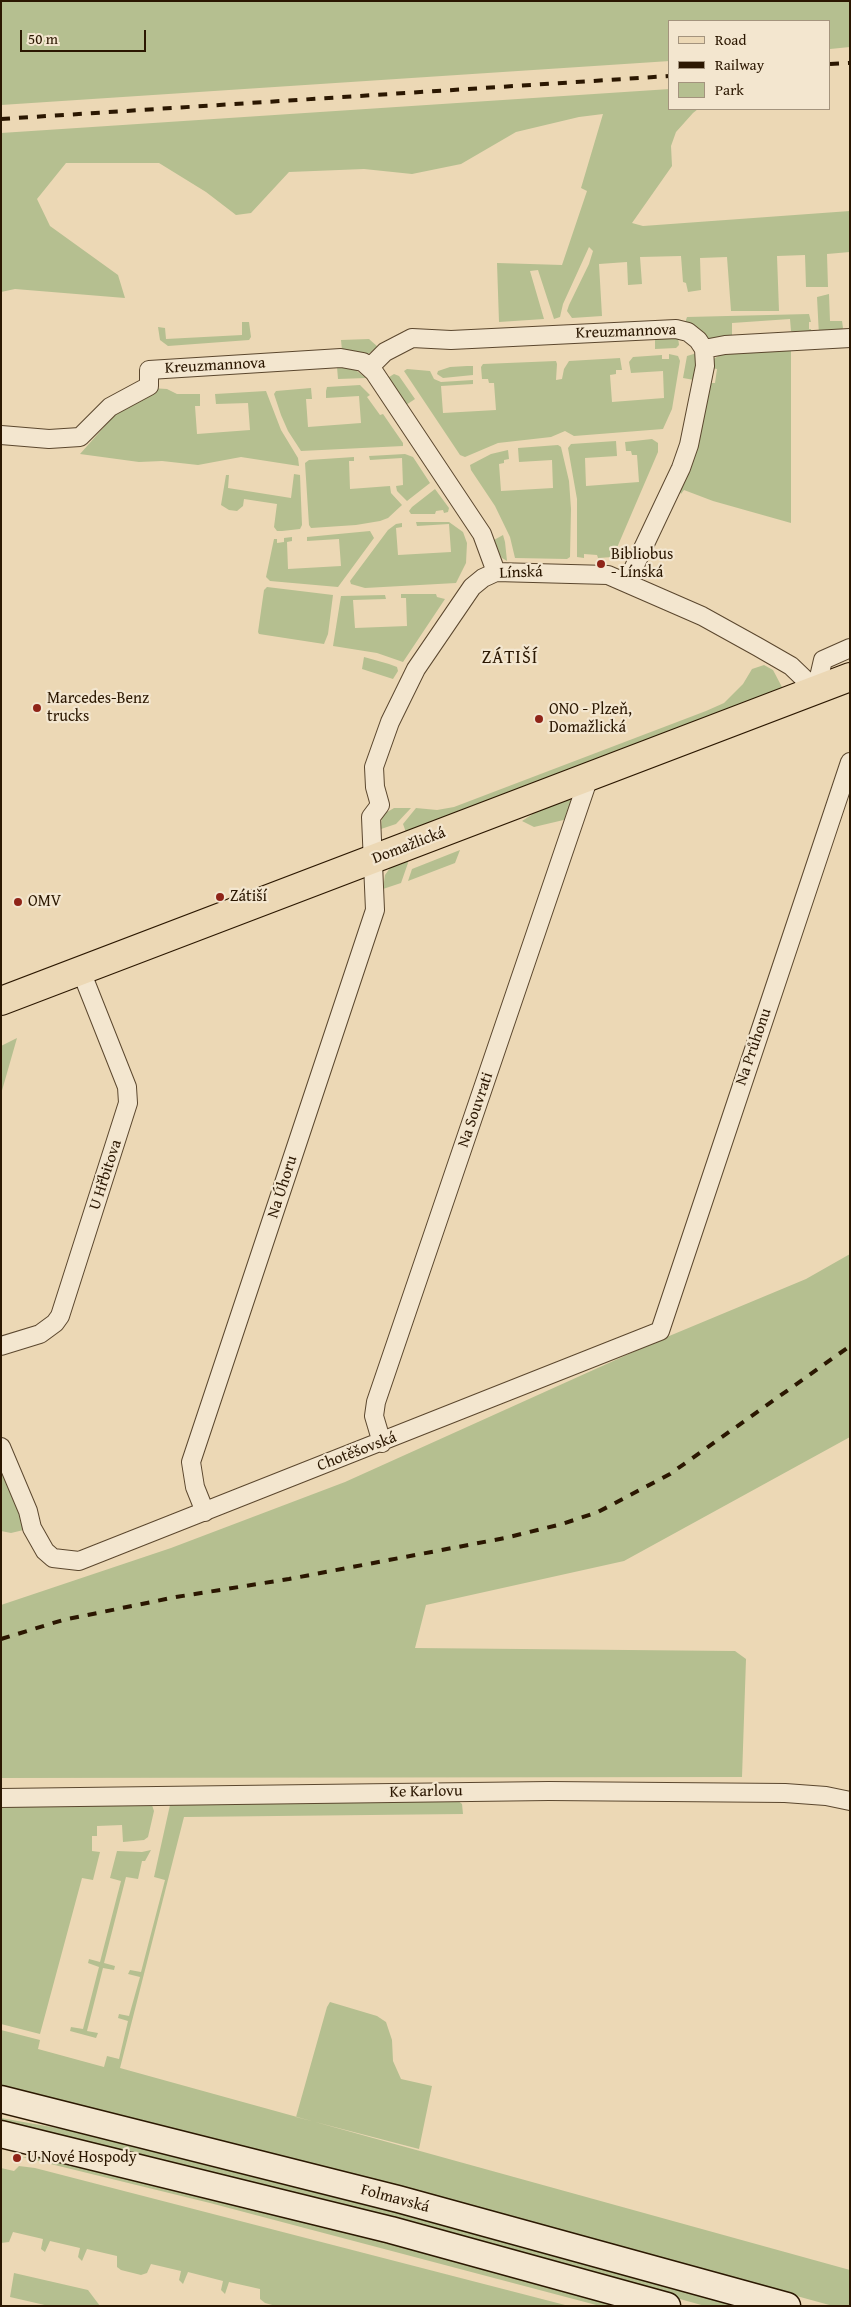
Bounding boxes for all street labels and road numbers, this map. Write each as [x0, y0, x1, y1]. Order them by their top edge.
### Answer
street label: Kreuzmannova [575, 321, 677, 343]
street label: Kreuzmannova [164, 354, 266, 378]
street label: Línská [499, 563, 543, 583]
street label: Domažlická [370, 823, 448, 869]
street label: Na Průhonu [732, 1006, 776, 1088]
street label: Na Souvrati [454, 1070, 498, 1150]
street label: U Hřbitova [86, 1137, 126, 1213]
street label: Na Úhoru [264, 1153, 302, 1221]
street label: Chotěšovská [315, 1428, 399, 1476]
street label: Ke Karlovu [389, 1782, 463, 1802]
street label: Folmavská [359, 2181, 431, 2217]

